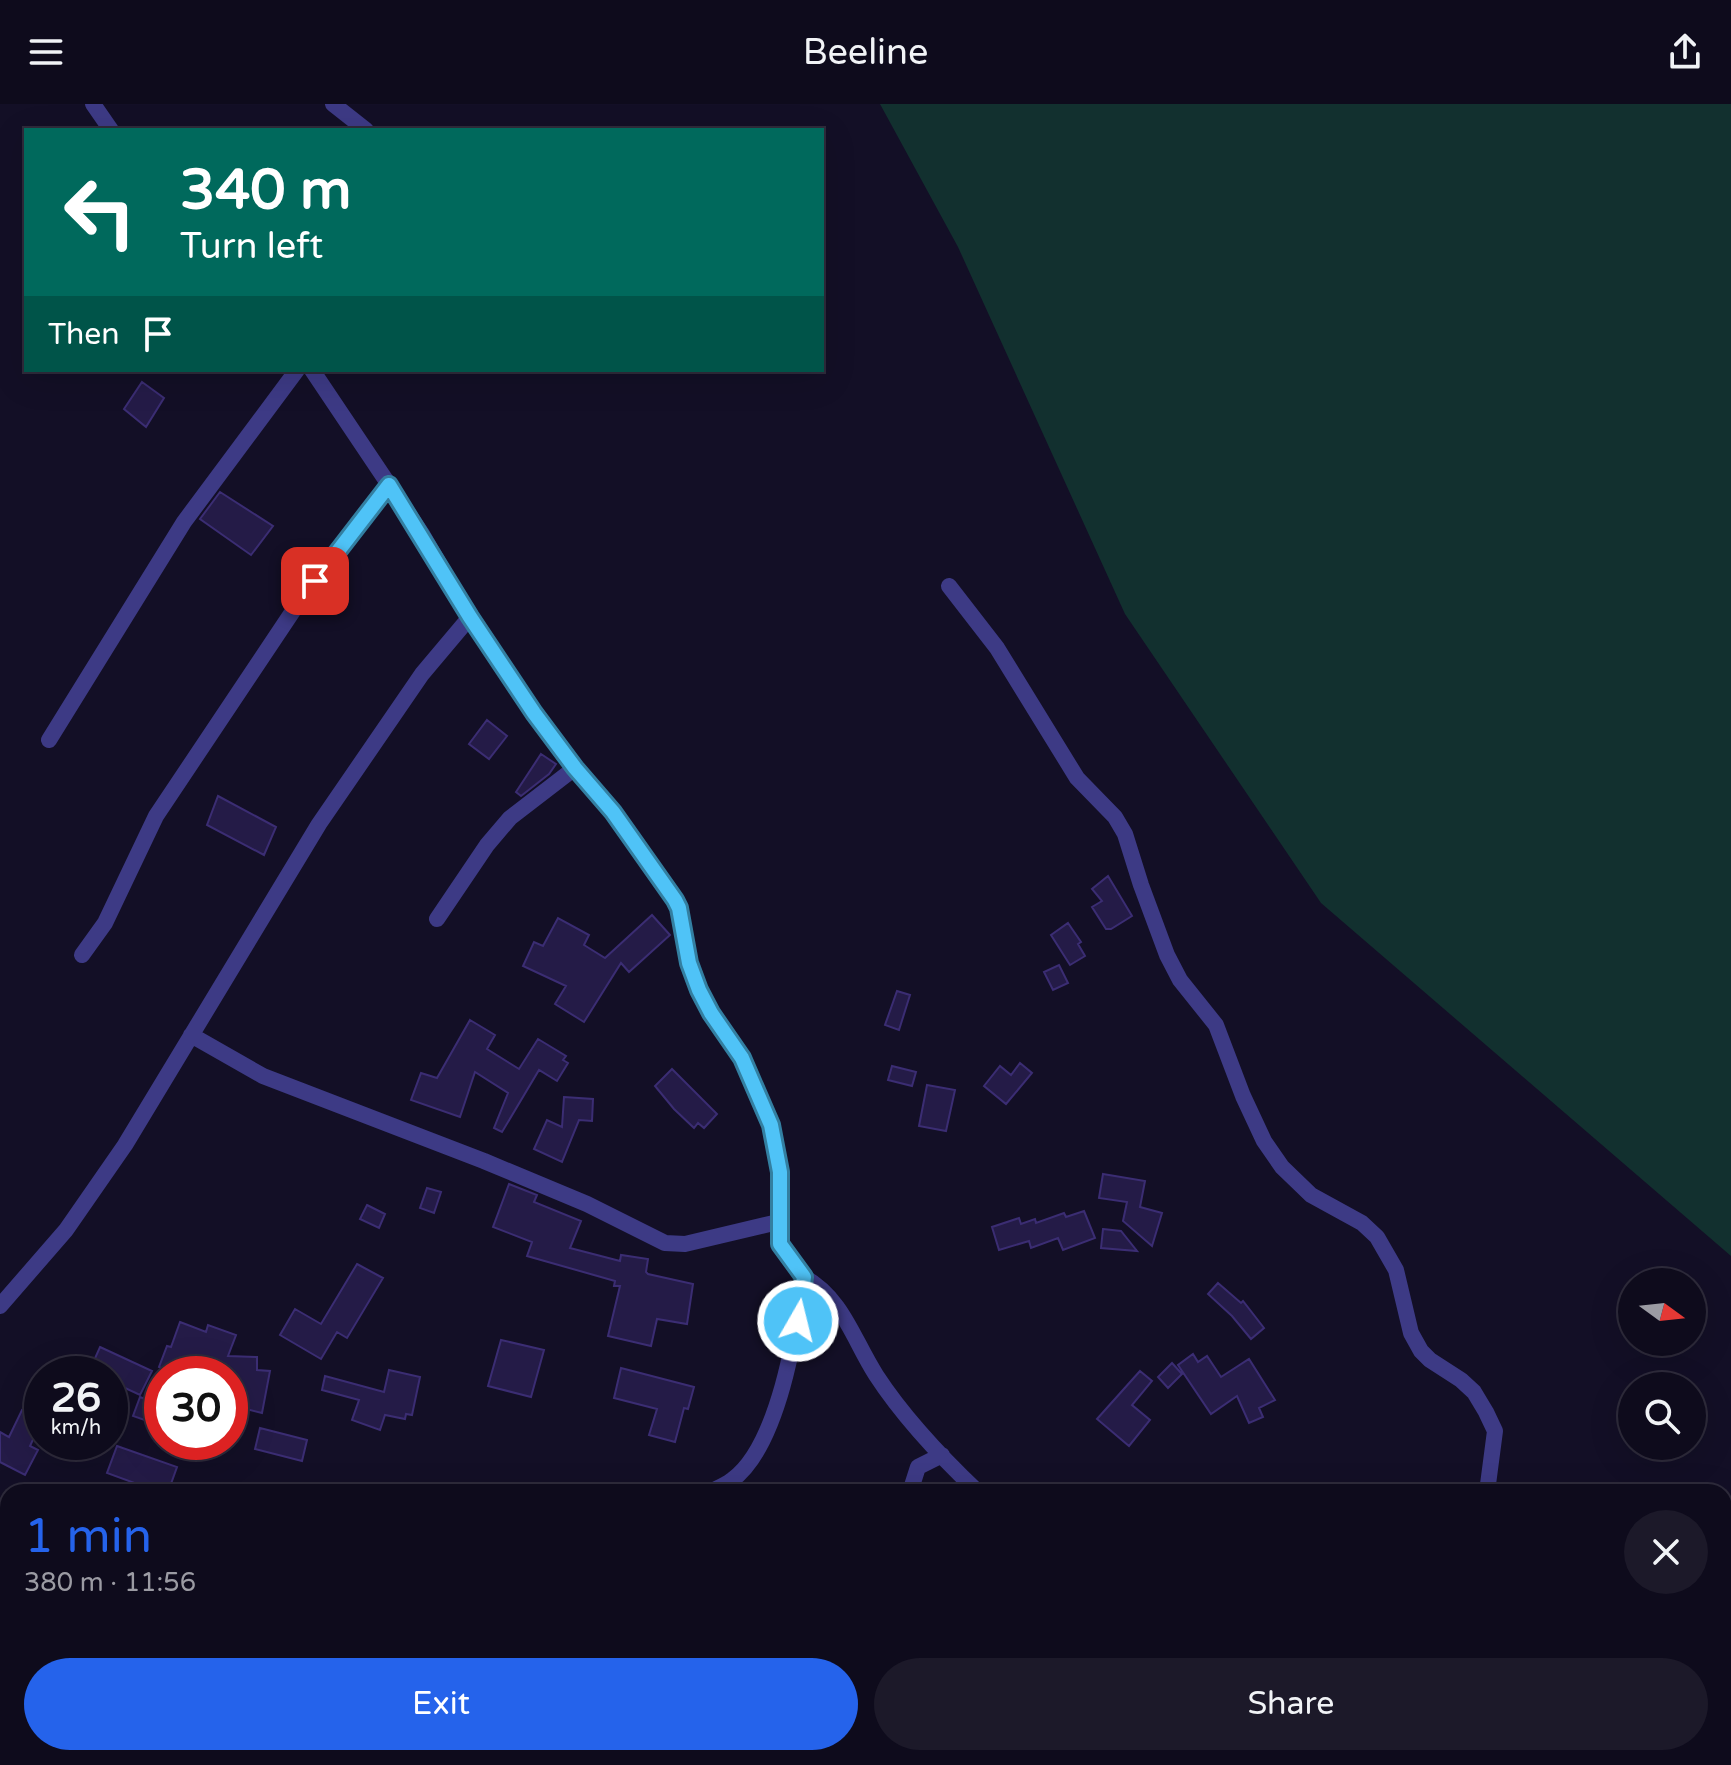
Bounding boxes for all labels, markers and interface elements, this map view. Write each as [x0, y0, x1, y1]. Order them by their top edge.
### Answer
icon: menu [24, 30, 68, 74]
icon: share [1663, 30, 1707, 74]
text: Beeline [803, 31, 928, 74]
text: 340 m [180, 157, 351, 224]
icon: left [48, 160, 152, 264]
text: Turn left [180, 225, 323, 268]
icon: arrive [136, 312, 180, 356]
text: Then [48, 316, 120, 353]
pin [281, 547, 349, 615]
icon: arrive [293, 559, 337, 603]
north arrow [1618, 1268, 1706, 1356]
map controls [1618, 1268, 1706, 1460]
position arrow [756, 1279, 840, 1363]
speed limit sign: 30 [144, 1356, 248, 1460]
button: search [1618, 1372, 1706, 1460]
text: 26 [51, 1374, 101, 1422]
text: km/h [51, 1416, 101, 1440]
text: 1 min [24, 1508, 152, 1566]
button: close [1624, 1510, 1708, 1594]
text: 380 m · 11:56 [24, 1567, 196, 1598]
button: Exit [24, 1658, 858, 1750]
button: Share [874, 1658, 1708, 1750]

